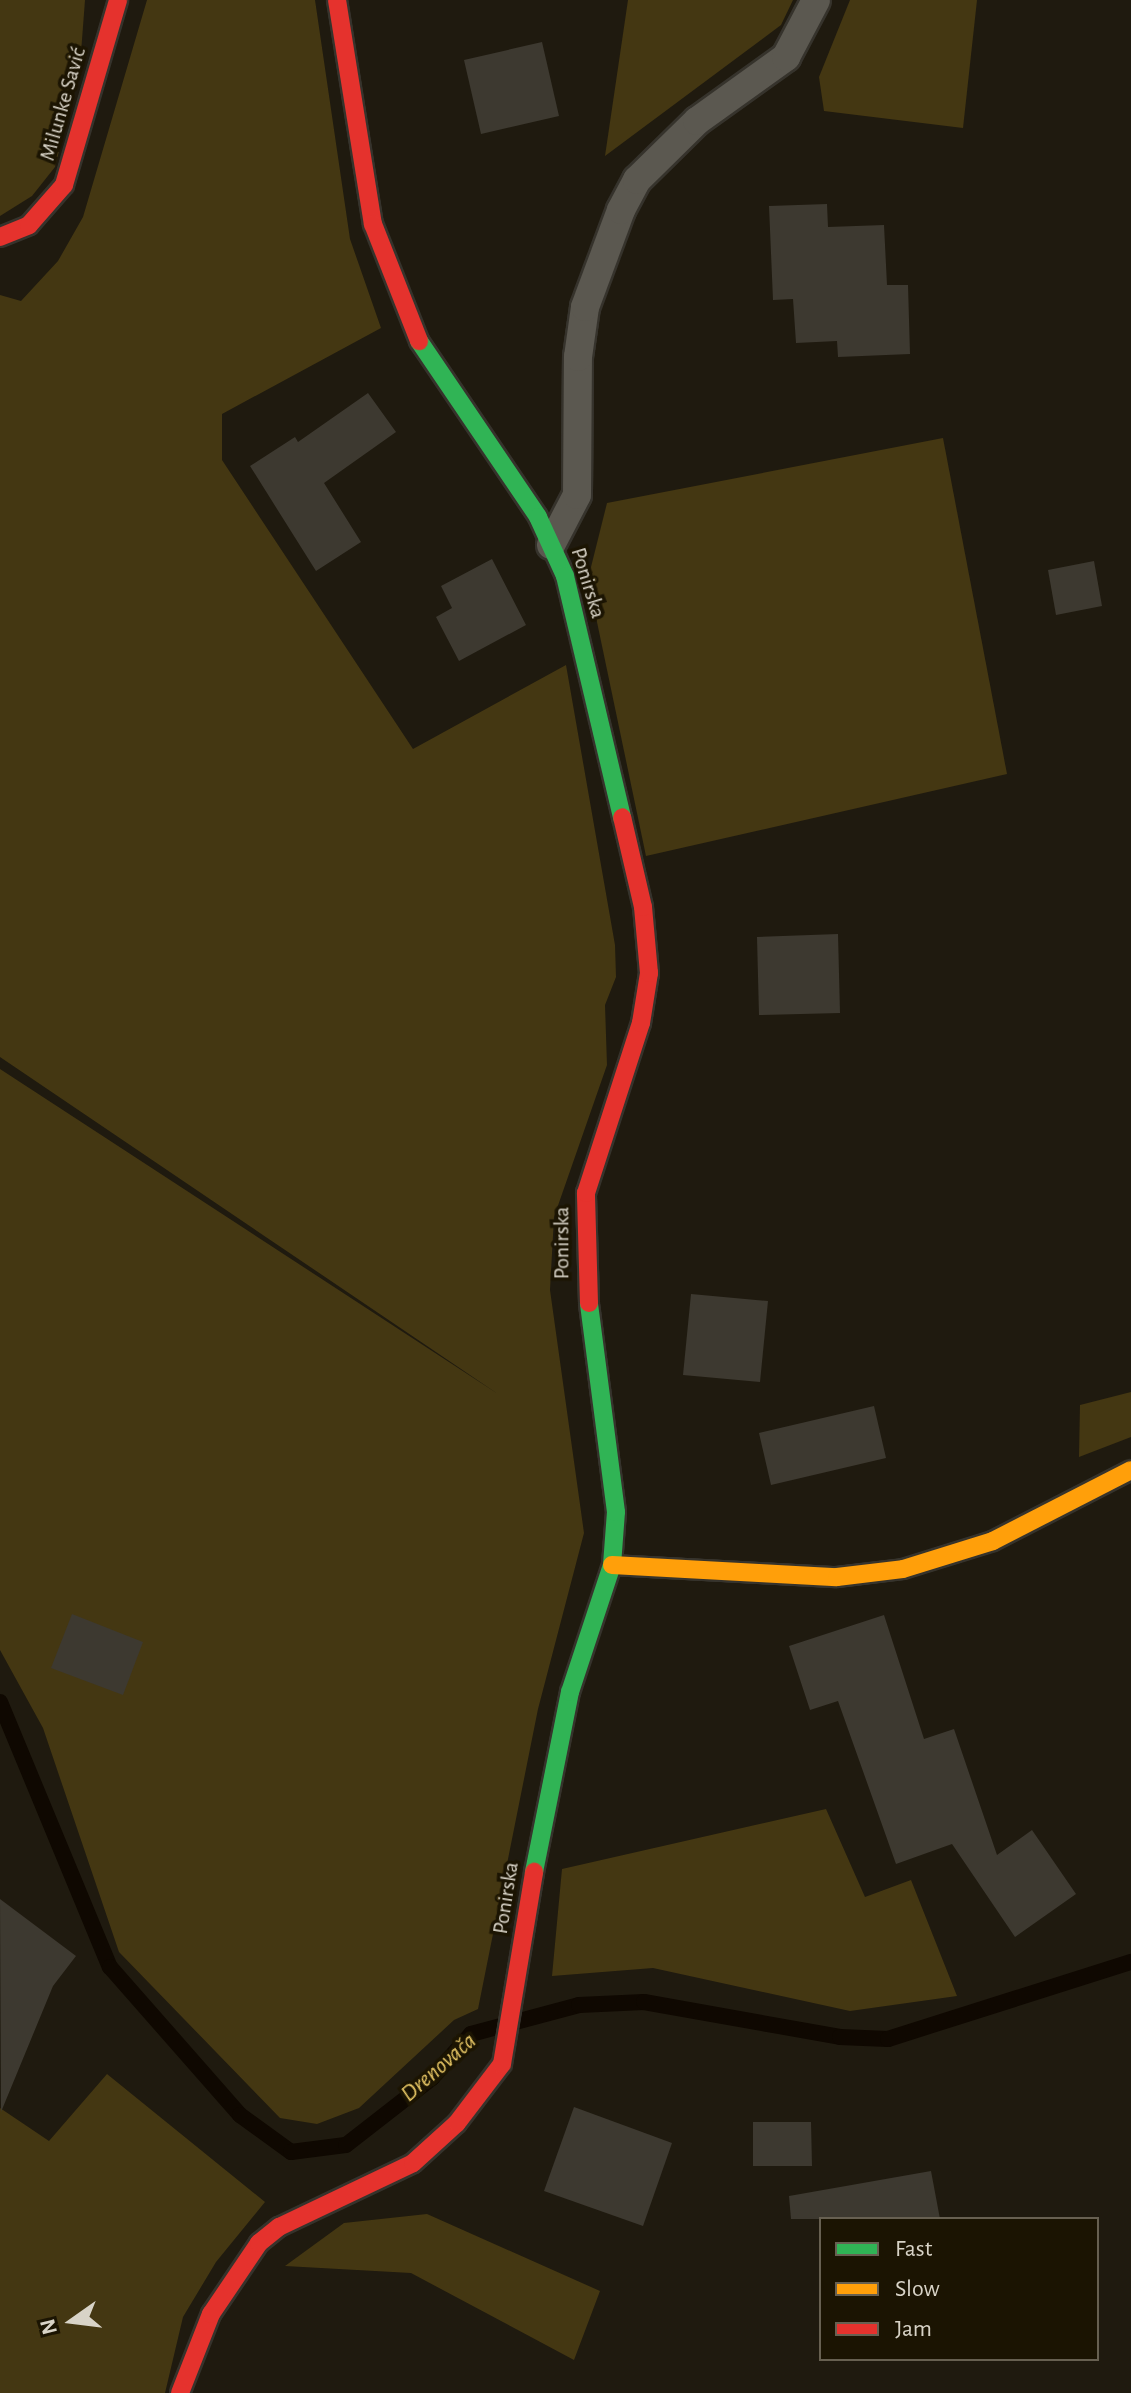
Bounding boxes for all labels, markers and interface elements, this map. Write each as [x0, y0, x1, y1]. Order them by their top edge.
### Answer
street label: Milunke Savić [34, 44, 92, 164]
street label: Ponirska [565, 544, 611, 622]
street label: Ponirska [549, 1207, 575, 1279]
street label: Ponirska [487, 1860, 525, 1936]
water label: Drenovača [395, 2027, 483, 2109]
legend [819, 2217, 1099, 2361]
text: Fast [895, 2237, 932, 2261]
text: Slow [895, 2277, 940, 2301]
north arrow [32, 2281, 112, 2361]
text: N [36, 2317, 61, 2337]
text: Jam [895, 2317, 932, 2341]

